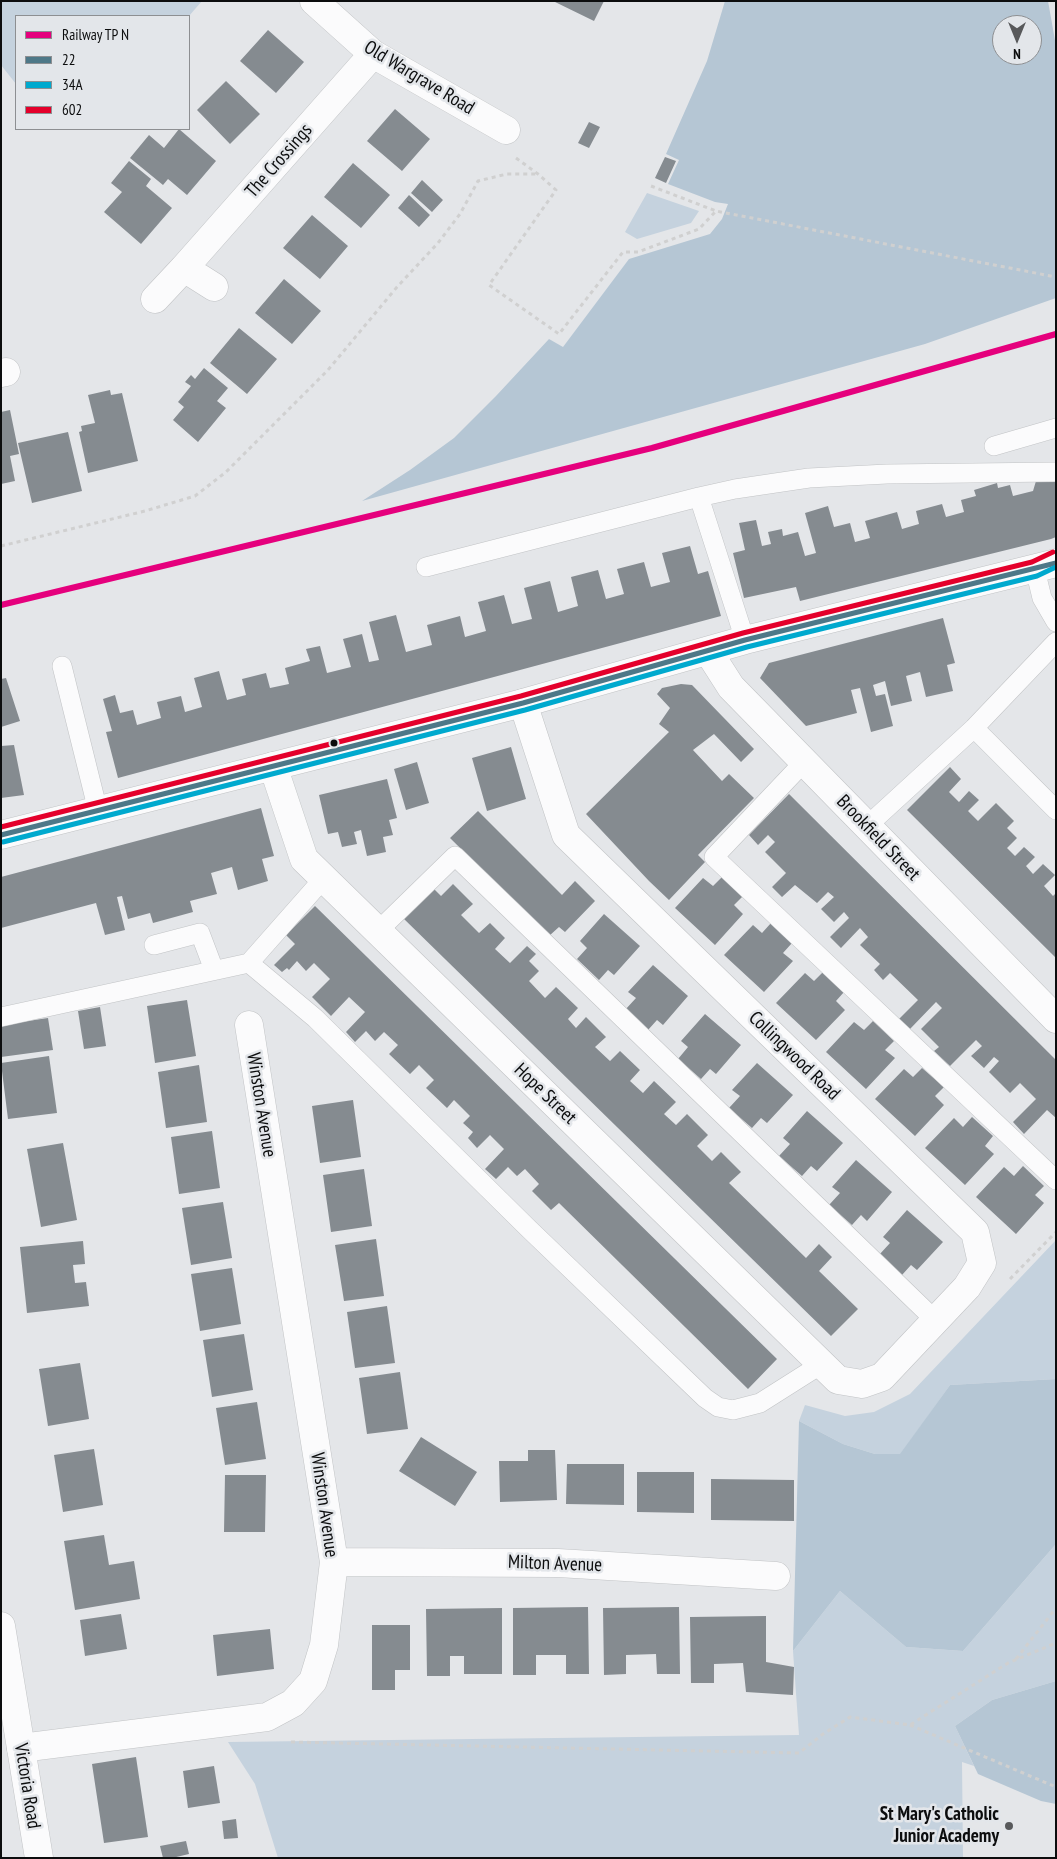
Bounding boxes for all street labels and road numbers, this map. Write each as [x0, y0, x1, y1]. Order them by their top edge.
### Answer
street label: Old Wargrave Road [360, 36, 478, 120]
street label: The Crossings [241, 119, 317, 203]
street label: Brookfield Street [832, 790, 924, 886]
street label: Collingwood Road [744, 1007, 844, 1105]
street label: Winston Avenue [241, 1051, 281, 1159]
street label: Hope Street [509, 1059, 581, 1129]
street label: Winston Avenue [305, 1451, 343, 1559]
street label: Milton Avenue [507, 1551, 603, 1577]
street label: Victoria Road [9, 1742, 45, 1830]

